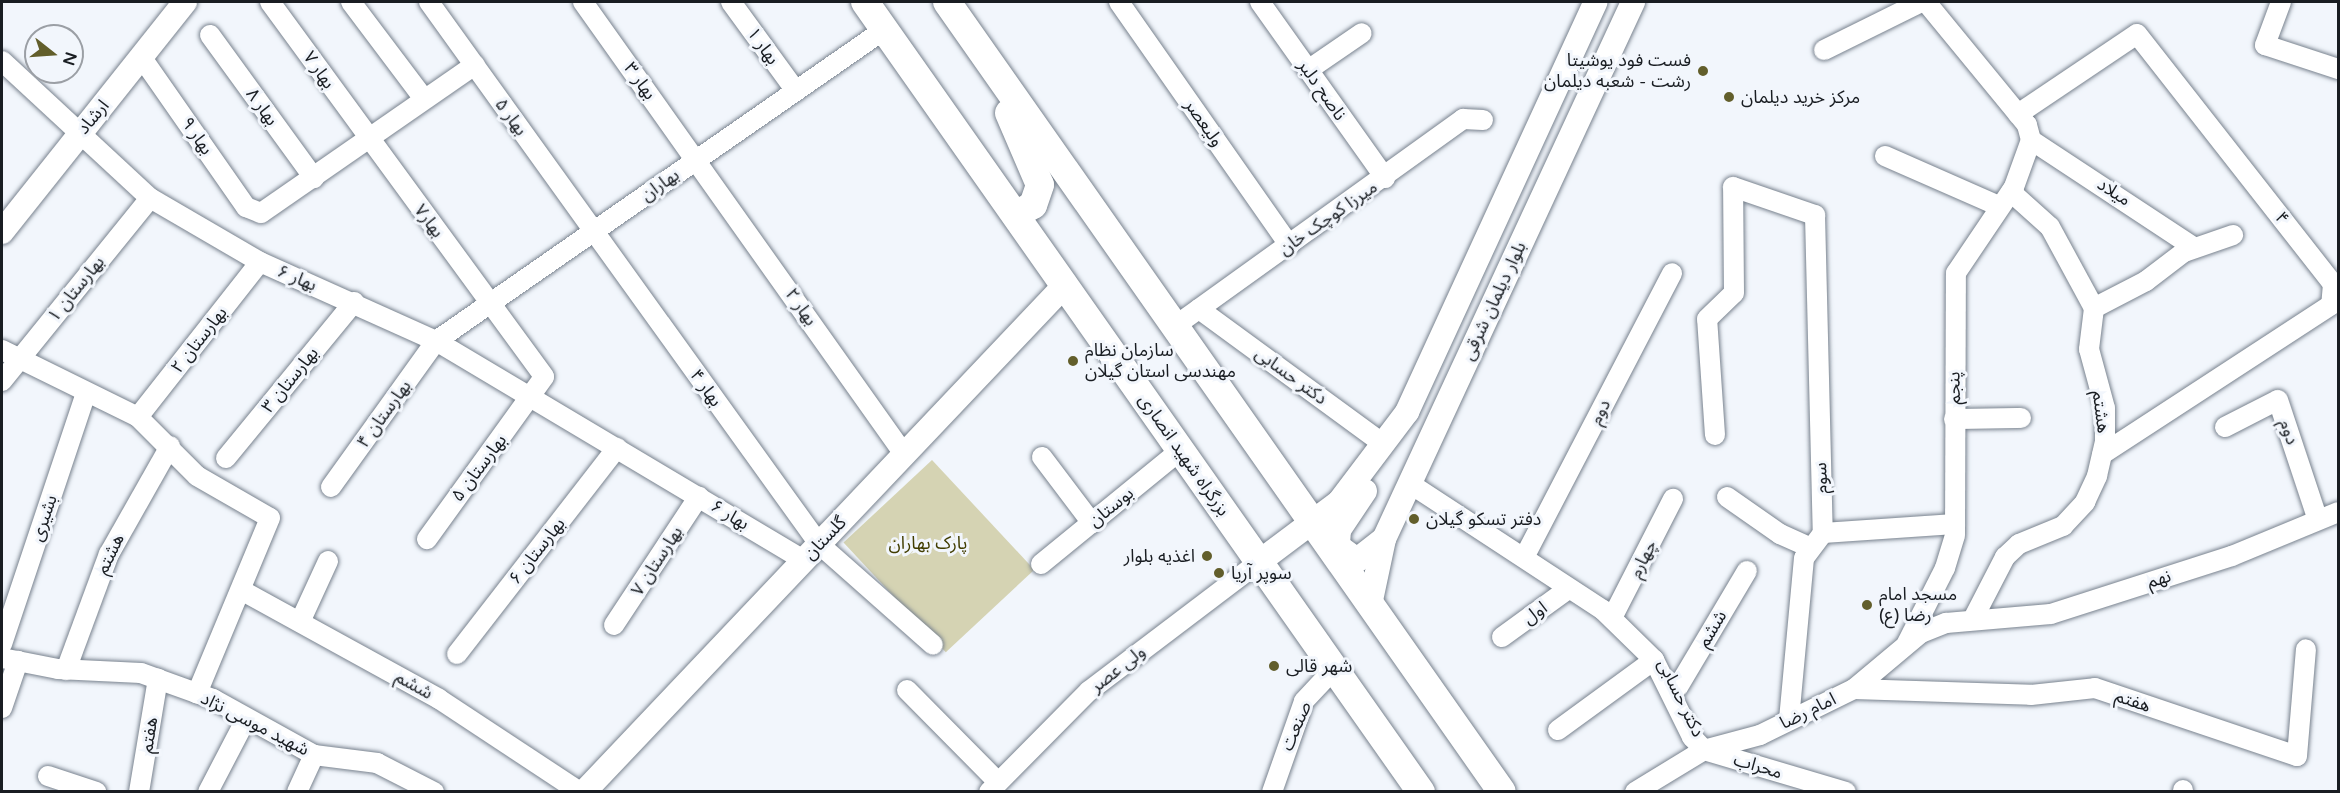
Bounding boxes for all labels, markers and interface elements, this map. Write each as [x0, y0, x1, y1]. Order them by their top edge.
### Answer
street label: بهار ۱ [742, 23, 784, 69]
north arrow [24, 24, 84, 84]
street label: بهار ۷ [298, 47, 340, 93]
text: N [58, 50, 81, 68]
place label: فست فود یوشیتا رشت - شعبه دیلمان [1544, 50, 1691, 92]
street label: ناصح دلبر [1293, 55, 1351, 125]
street label: بهار ۳ [619, 58, 661, 104]
marker: فست فود یوشیتا رشت - شعبه دیلمان [1696, 64, 1710, 78]
street label: بهار ۸ [241, 84, 283, 130]
place label: مرکز خرید دیلمان [1741, 86, 1860, 108]
marker: مرکز خرید دیلمان [1722, 90, 1736, 104]
street label: بهار ۵ [490, 94, 532, 140]
street label: ارشاد [72, 95, 114, 139]
street label: ولیعصر [1180, 95, 1228, 151]
street label: بهار ۹ [176, 113, 218, 159]
street label: بهاران [637, 164, 683, 206]
street label: میلاد [2093, 173, 2135, 211]
street label: میرزا کوچک خان [1275, 176, 1381, 260]
street label: بهار۷ [410, 200, 448, 242]
street label: ۴ [2270, 207, 2294, 229]
street label: بلوار دیلمان شرقی [1457, 238, 1531, 364]
street label: بهارستان ۱ [43, 252, 109, 326]
street label: بهار ۶ [274, 260, 320, 296]
street label: بهار ۲ [780, 284, 822, 330]
street label: بهارستان ۲ [166, 302, 232, 378]
place label: سازمان نظام مهندسی استان گیلان [1085, 340, 1236, 382]
street label: بهارستان ۳ [257, 343, 323, 417]
street label: دکتر حسابی [1251, 343, 1331, 409]
marker: سازمان نظام مهندسی استان گیلان [1066, 354, 1080, 368]
street label: بهار ۴ [685, 365, 727, 411]
street label: پنجم [1943, 371, 1965, 405]
street label: بهارستان ۴ [352, 376, 416, 452]
street label: بزرگراه شهید انصاری [1134, 390, 1234, 520]
street label: هشتم [2088, 390, 2114, 434]
street label: دوم [1585, 396, 1615, 428]
street label: دوم [2275, 417, 2303, 447]
street label: بهارستان ۵ [447, 430, 511, 506]
street label: سوم [1810, 462, 1832, 494]
street label: بوستان [1084, 482, 1138, 532]
street label: بشیری [26, 492, 62, 544]
street label: بهار ۶ [707, 495, 753, 535]
place label: دفتر تسکو گیلان [1426, 508, 1541, 530]
street label: گلستان [799, 512, 851, 564]
marker: دفتر تسکو گیلان [1407, 512, 1421, 526]
street label: بهارستان ۶ [504, 513, 570, 589]
street label: بهارستان ۷ [627, 522, 687, 600]
street label: هشتم [91, 530, 129, 578]
park label: پارک بهاران [889, 532, 967, 554]
street label: چهارم [1624, 536, 1662, 582]
place label: اغذیه بلوار [1124, 545, 1195, 567]
marker: اغذیه بلوار [1200, 549, 1214, 563]
place label: سوپر آریا [1231, 562, 1292, 584]
street label: نهم [2144, 565, 2174, 593]
marker: سوپر آریا [1212, 566, 1226, 580]
place label: مسجد امام رضا (ع) [1879, 584, 1957, 626]
street label: اول [1519, 597, 1551, 629]
marker: مسجد امام رضا (ع) [1860, 598, 1874, 612]
street label: ششم [1693, 606, 1731, 652]
street label: ولی عصر [1086, 641, 1150, 697]
place label: شهر قالی [1286, 655, 1352, 677]
street label: دکتر حسابی [1653, 656, 1709, 740]
marker: شهر قالی [1267, 659, 1281, 673]
street label: ششم [391, 666, 437, 704]
street label: هفتم [2112, 685, 2154, 717]
street label: شهید موسی نژاد [197, 687, 313, 761]
street label: امام رضا [1776, 688, 1840, 734]
street label: صنعت [1276, 698, 1316, 754]
street label: هفتم [136, 715, 162, 755]
street label: محراب [1731, 748, 1785, 784]

